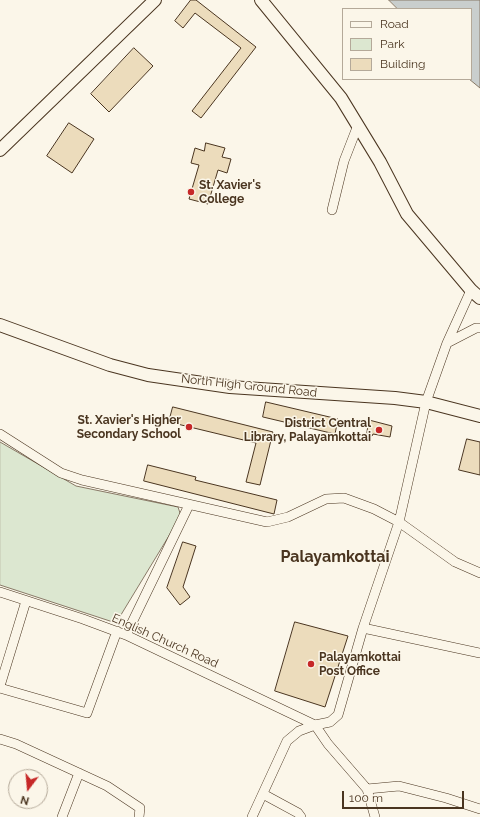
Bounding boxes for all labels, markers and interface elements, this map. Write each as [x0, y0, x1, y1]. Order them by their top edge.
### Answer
legend [342, 8, 472, 80]
text: Road [380, 17, 409, 31]
text: Park [380, 37, 405, 51]
text: Building [380, 57, 426, 71]
place label: St. Xavier's College [199, 178, 261, 206]
marker: St. Xavier's College [186, 187, 196, 197]
street label: North High Ground Road [180, 372, 318, 400]
place label: St. Xavier's Higher Secondary School [77, 413, 181, 441]
place label: District Central Library, Palayamkottai [244, 416, 371, 444]
marker: St. Xavier's Higher Secondary School [184, 422, 194, 432]
marker: District Central Library, Palayamkottai [374, 425, 384, 435]
district label: Palayamkottai [280, 547, 390, 567]
street label: English Church Road [109, 611, 221, 671]
place label: Palayamkottai Post Office [319, 650, 401, 678]
marker: Palayamkottai Post Office [306, 659, 316, 669]
north arrow [8, 769, 48, 809]
scale bar [344, 783, 466, 809]
text: 100 m [349, 791, 383, 805]
text: N [19, 793, 31, 807]

